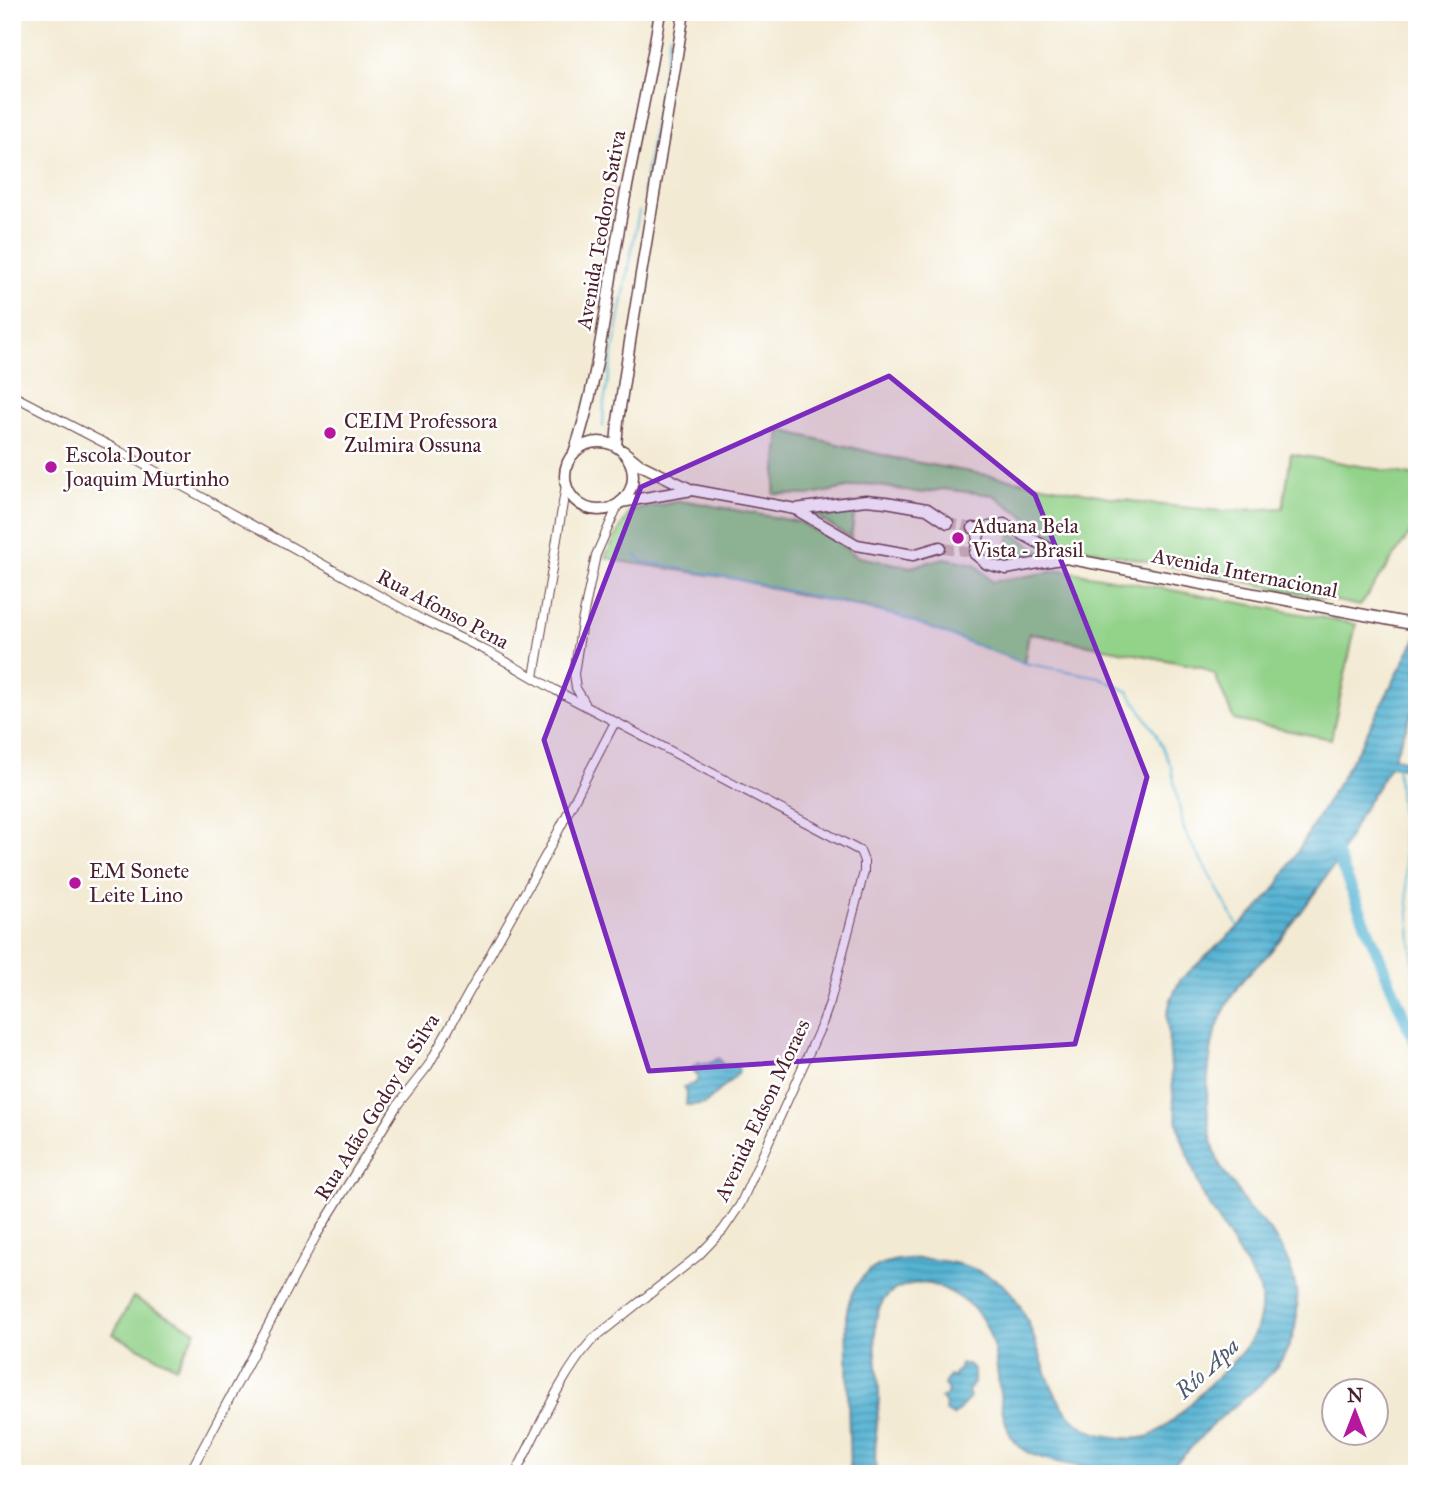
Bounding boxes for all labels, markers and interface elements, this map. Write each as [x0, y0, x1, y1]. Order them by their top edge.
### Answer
street label: Avenida Teodoro Sativa [570, 128, 631, 333]
place label: CEIM Professora Zulmira Ossuna [344, 408, 497, 458]
marker: CEIM Professora Zulmira Ossuna [322, 425, 338, 441]
place label: Escola Doutor Joaquim Murtinho [63, 442, 230, 492]
marker: Escola Doutor Joaquim Murtinho [43, 459, 59, 475]
place label: Aduana Bela Vista - Brasil [971, 513, 1084, 563]
marker: Aduana Bela Vista - Brasil [950, 530, 966, 546]
street label: Avenida Internacional [1149, 542, 1340, 604]
street label: Rua Afonso Pena [373, 563, 514, 655]
place label: EM Sonete Leite Lino [89, 858, 190, 908]
marker: EM Sonete Leite Lino [67, 875, 83, 891]
street label: Rua Adão Godoy da Silva [309, 1009, 445, 1205]
street label: Avenida Edson Moraes [708, 1015, 816, 1206]
water label: Río Apa [1169, 1332, 1245, 1406]
north arrow [1320, 1378, 1390, 1448]
text: N [1347, 1384, 1363, 1407]

